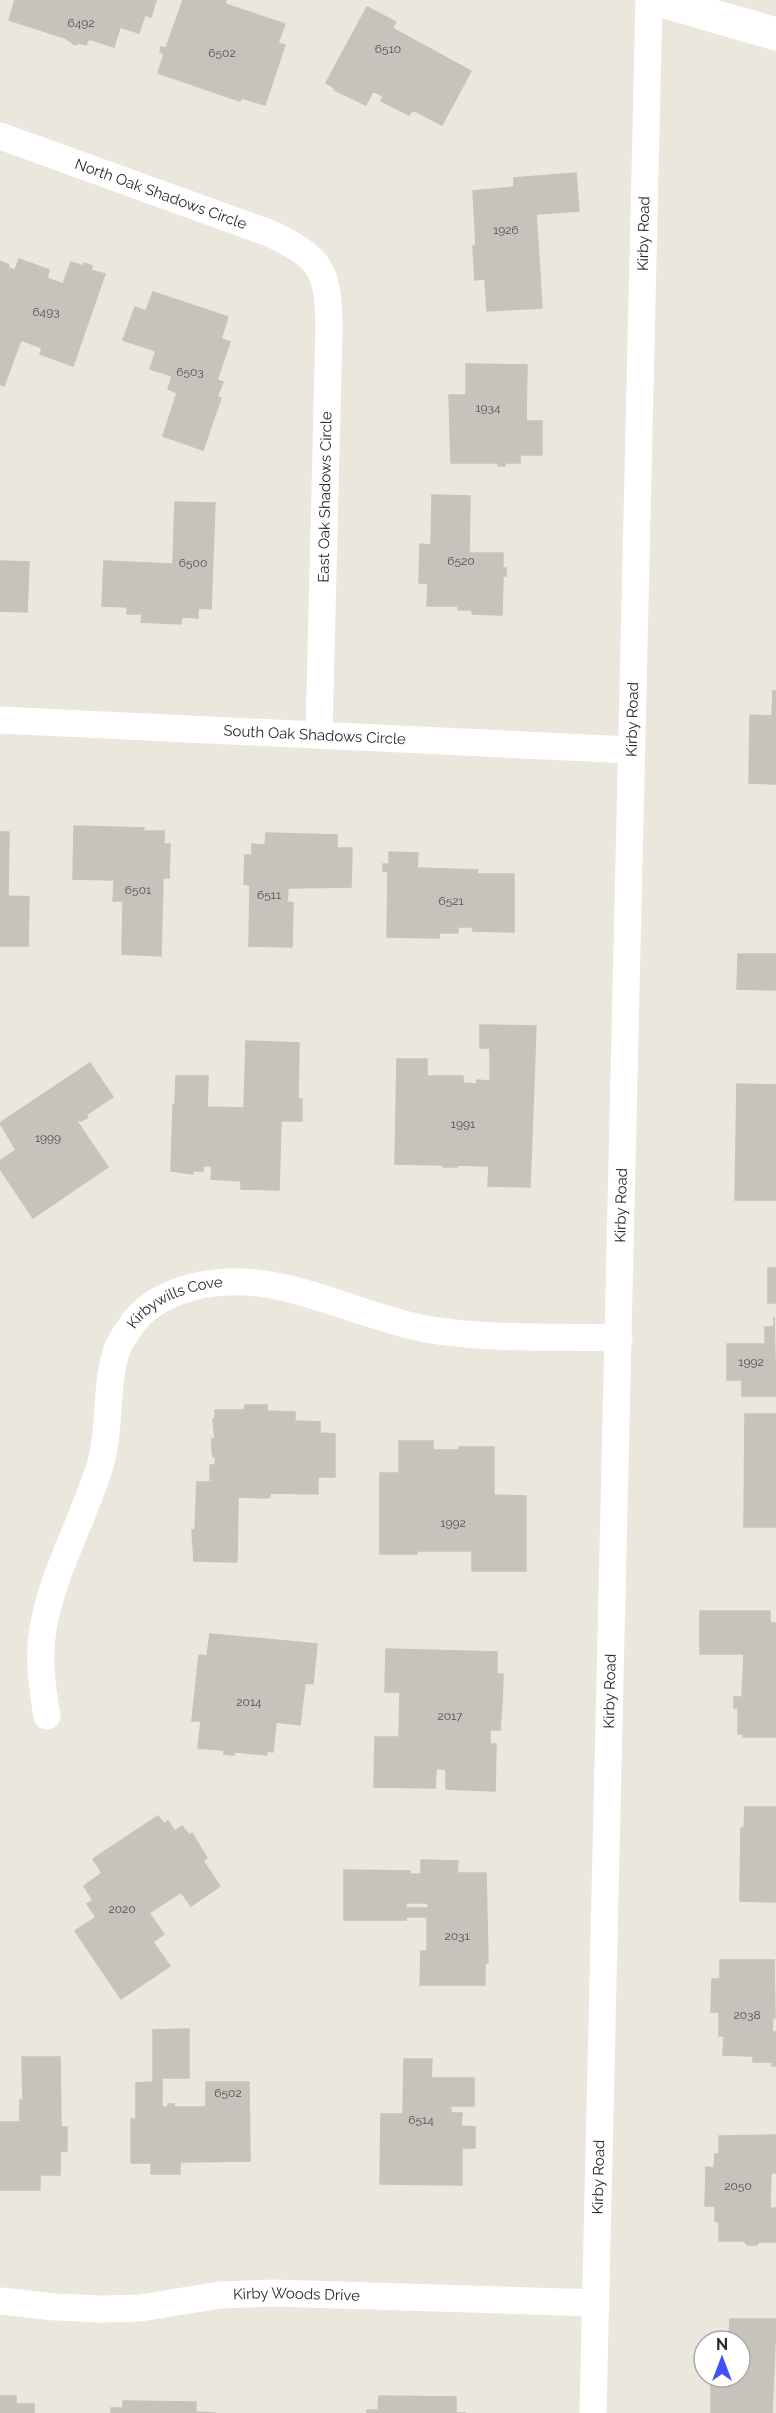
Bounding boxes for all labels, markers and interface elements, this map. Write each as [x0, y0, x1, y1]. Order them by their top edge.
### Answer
house number: 6492 [67, 16, 95, 30]
house number: 6510 [375, 42, 401, 56]
house number: 6502 [208, 46, 236, 60]
street label: North Oak Shadows Circle [72, 155, 249, 233]
street label: Kirby Road [634, 196, 653, 271]
house number: 1926 [493, 223, 519, 237]
house number: 6493 [32, 305, 60, 319]
house number: 6503 [176, 365, 204, 379]
house number: 1934 [475, 401, 501, 415]
street label: East Oak Shadows Circle [315, 411, 335, 583]
house number: 6520 [447, 554, 475, 568]
house number: 6500 [179, 556, 207, 570]
street label: Kirby Road [622, 682, 642, 757]
street label: South Oak Shadows Circle [223, 722, 406, 748]
house number: 6501 [125, 883, 151, 897]
house number: 6511 [257, 888, 281, 902]
house number: 6521 [438, 894, 464, 908]
house number: 1991 [451, 1117, 475, 1131]
house number: 1999 [35, 1131, 61, 1145]
street label: Kirby Road [611, 1168, 631, 1243]
street label: Kirbywills Cove [123, 1273, 224, 1332]
house number: 1992 [738, 1355, 764, 1369]
house number: 1992 [440, 1516, 466, 1530]
street label: Kirby Road [600, 1654, 620, 1729]
house number: 2014 [236, 1695, 262, 1709]
house number: 2017 [437, 1709, 463, 1723]
house number: 2020 [108, 1902, 136, 1916]
house number: 2031 [444, 1929, 470, 1943]
house number: 2038 [733, 2008, 761, 2022]
house number: 6502 [214, 2086, 242, 2100]
house number: 6514 [408, 2113, 434, 2127]
street label: Kirby Road [589, 2139, 608, 2215]
house number: 2050 [724, 2179, 752, 2193]
street label: Kirby Woods Drive [233, 2284, 360, 2305]
north arrow [692, 2329, 752, 2389]
text: N [716, 2335, 728, 2354]

